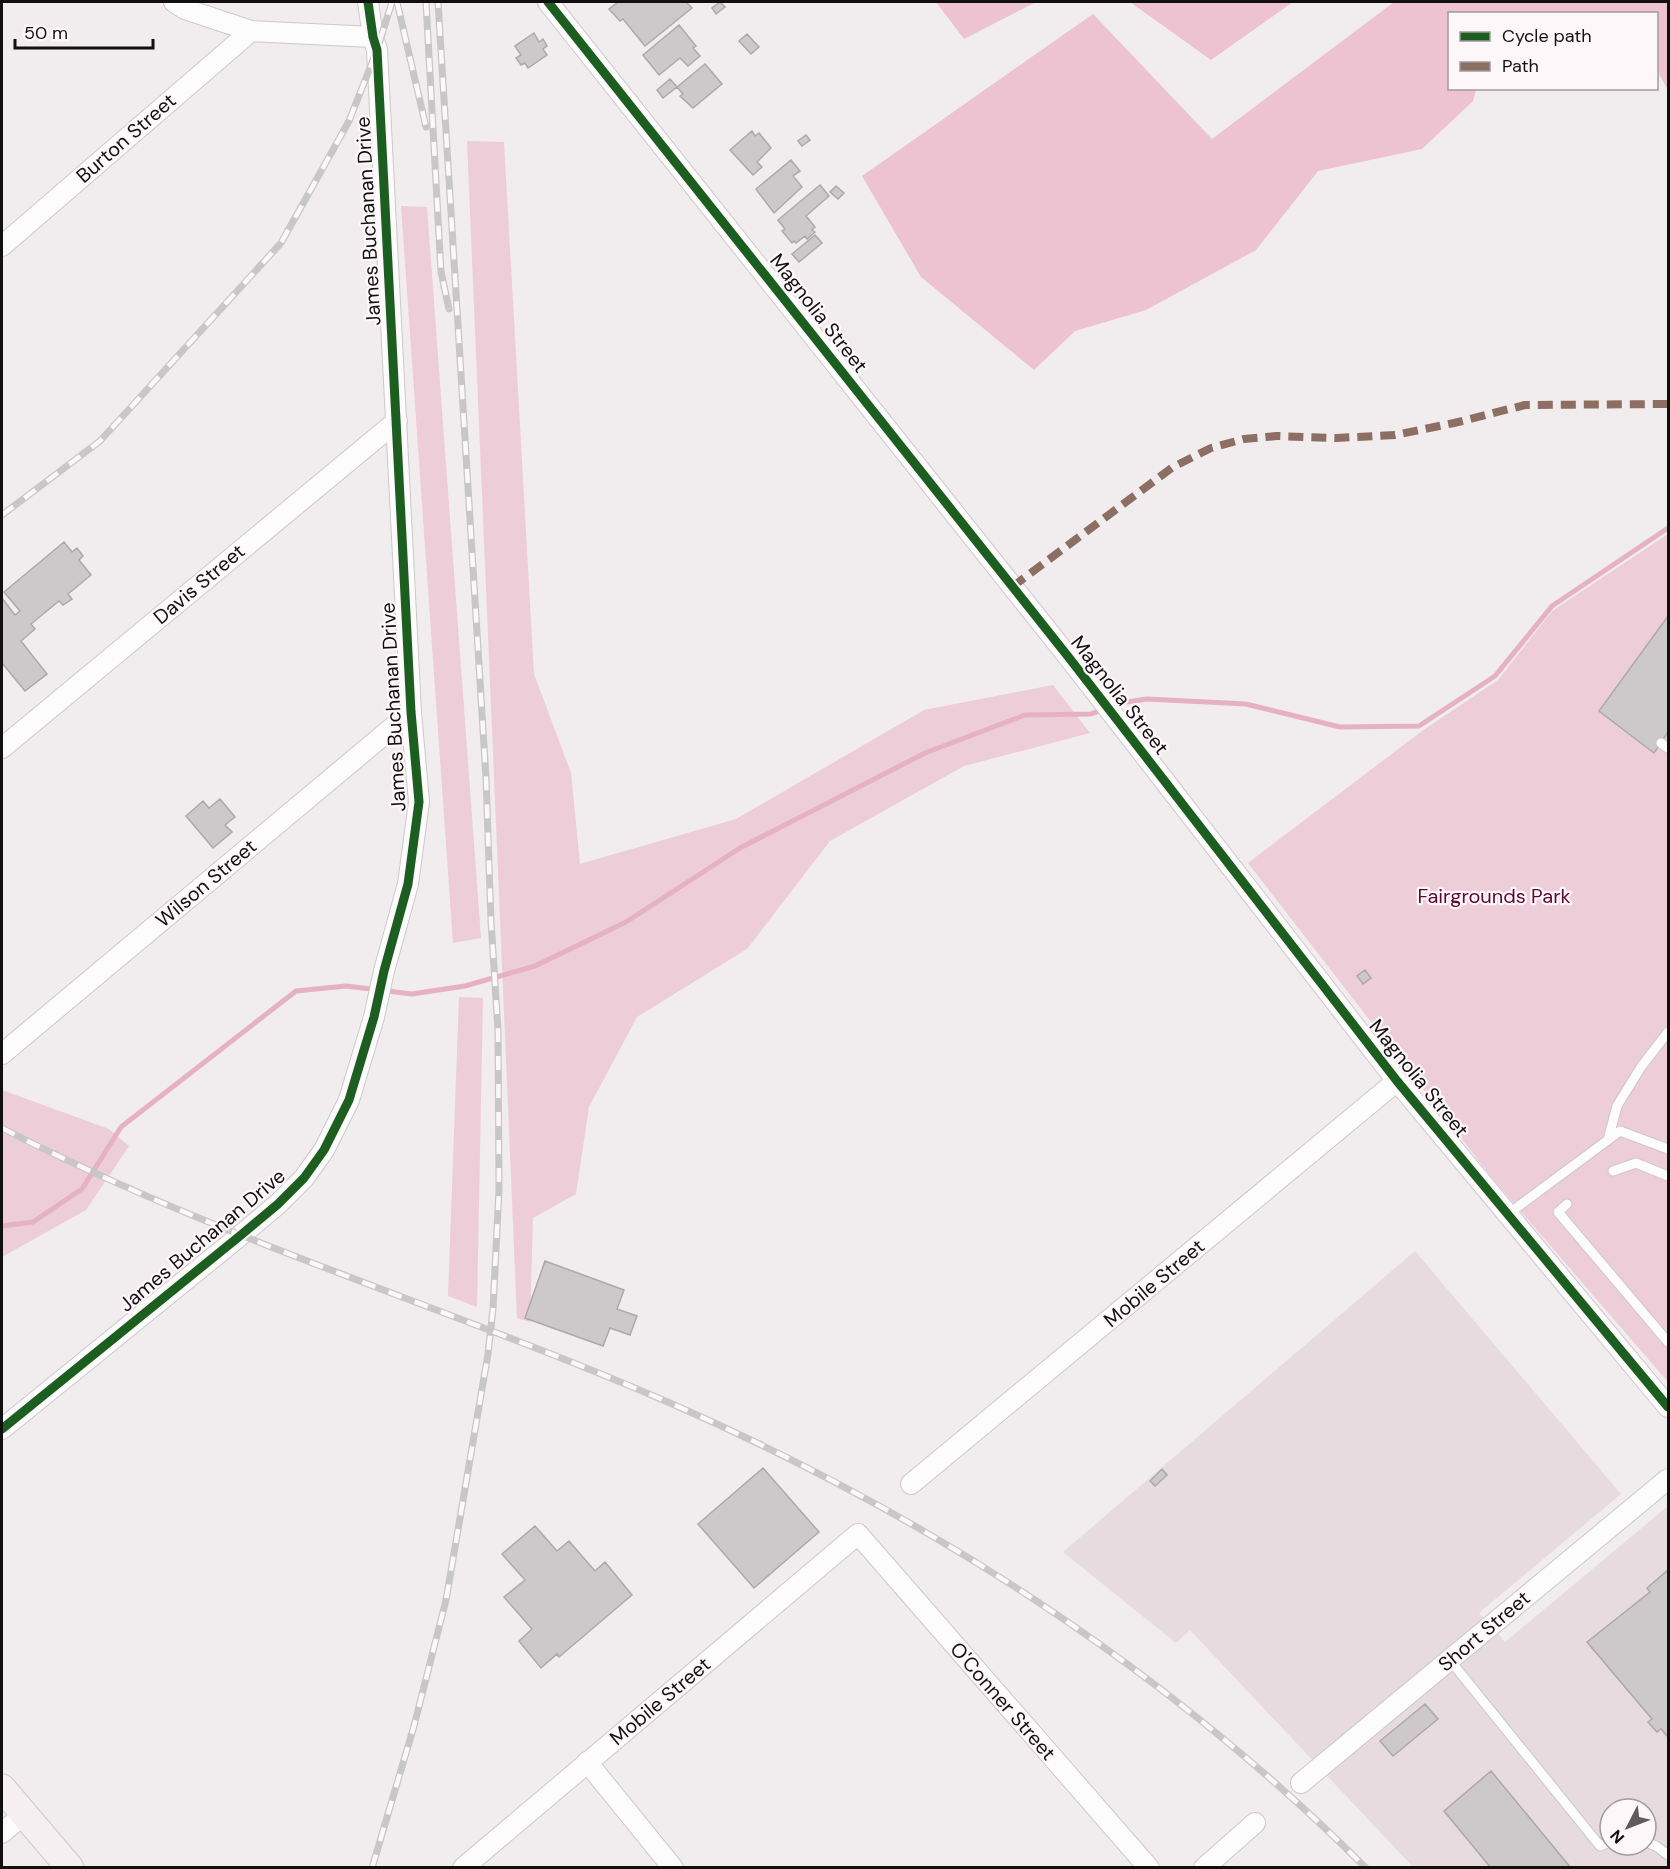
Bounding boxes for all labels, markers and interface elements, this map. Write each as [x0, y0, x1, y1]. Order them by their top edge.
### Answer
scale bar [15, 12, 153, 50]
legend [1448, 12, 1658, 90]
text: 50 m [24, 21, 68, 45]
text: Cycle path [1502, 24, 1592, 48]
text: Path [1502, 54, 1539, 78]
street label: Burton Street [71, 87, 181, 188]
street label: James Buchanan Drive [350, 116, 386, 326]
street label: Magnolia Street [764, 248, 874, 378]
street label: Davis Street [148, 538, 250, 630]
street label: James Buchanan Drive [375, 602, 411, 812]
street label: Magnolia Street [1065, 630, 1175, 760]
street label: Wilson Street [150, 833, 262, 933]
park label: Fairgrounds Park [1417, 883, 1571, 909]
street label: Magnolia Street [1363, 1014, 1475, 1142]
street label: James Buchanan Drive [113, 1163, 291, 1317]
street label: Mobile Street [1098, 1233, 1210, 1333]
street label: Short Street [1433, 1585, 1535, 1677]
street label: O'Conner Street [944, 1636, 1062, 1766]
street label: Mobile Street [604, 1651, 716, 1751]
north arrow [1598, 1797, 1658, 1857]
text: N [1606, 1825, 1629, 1848]

